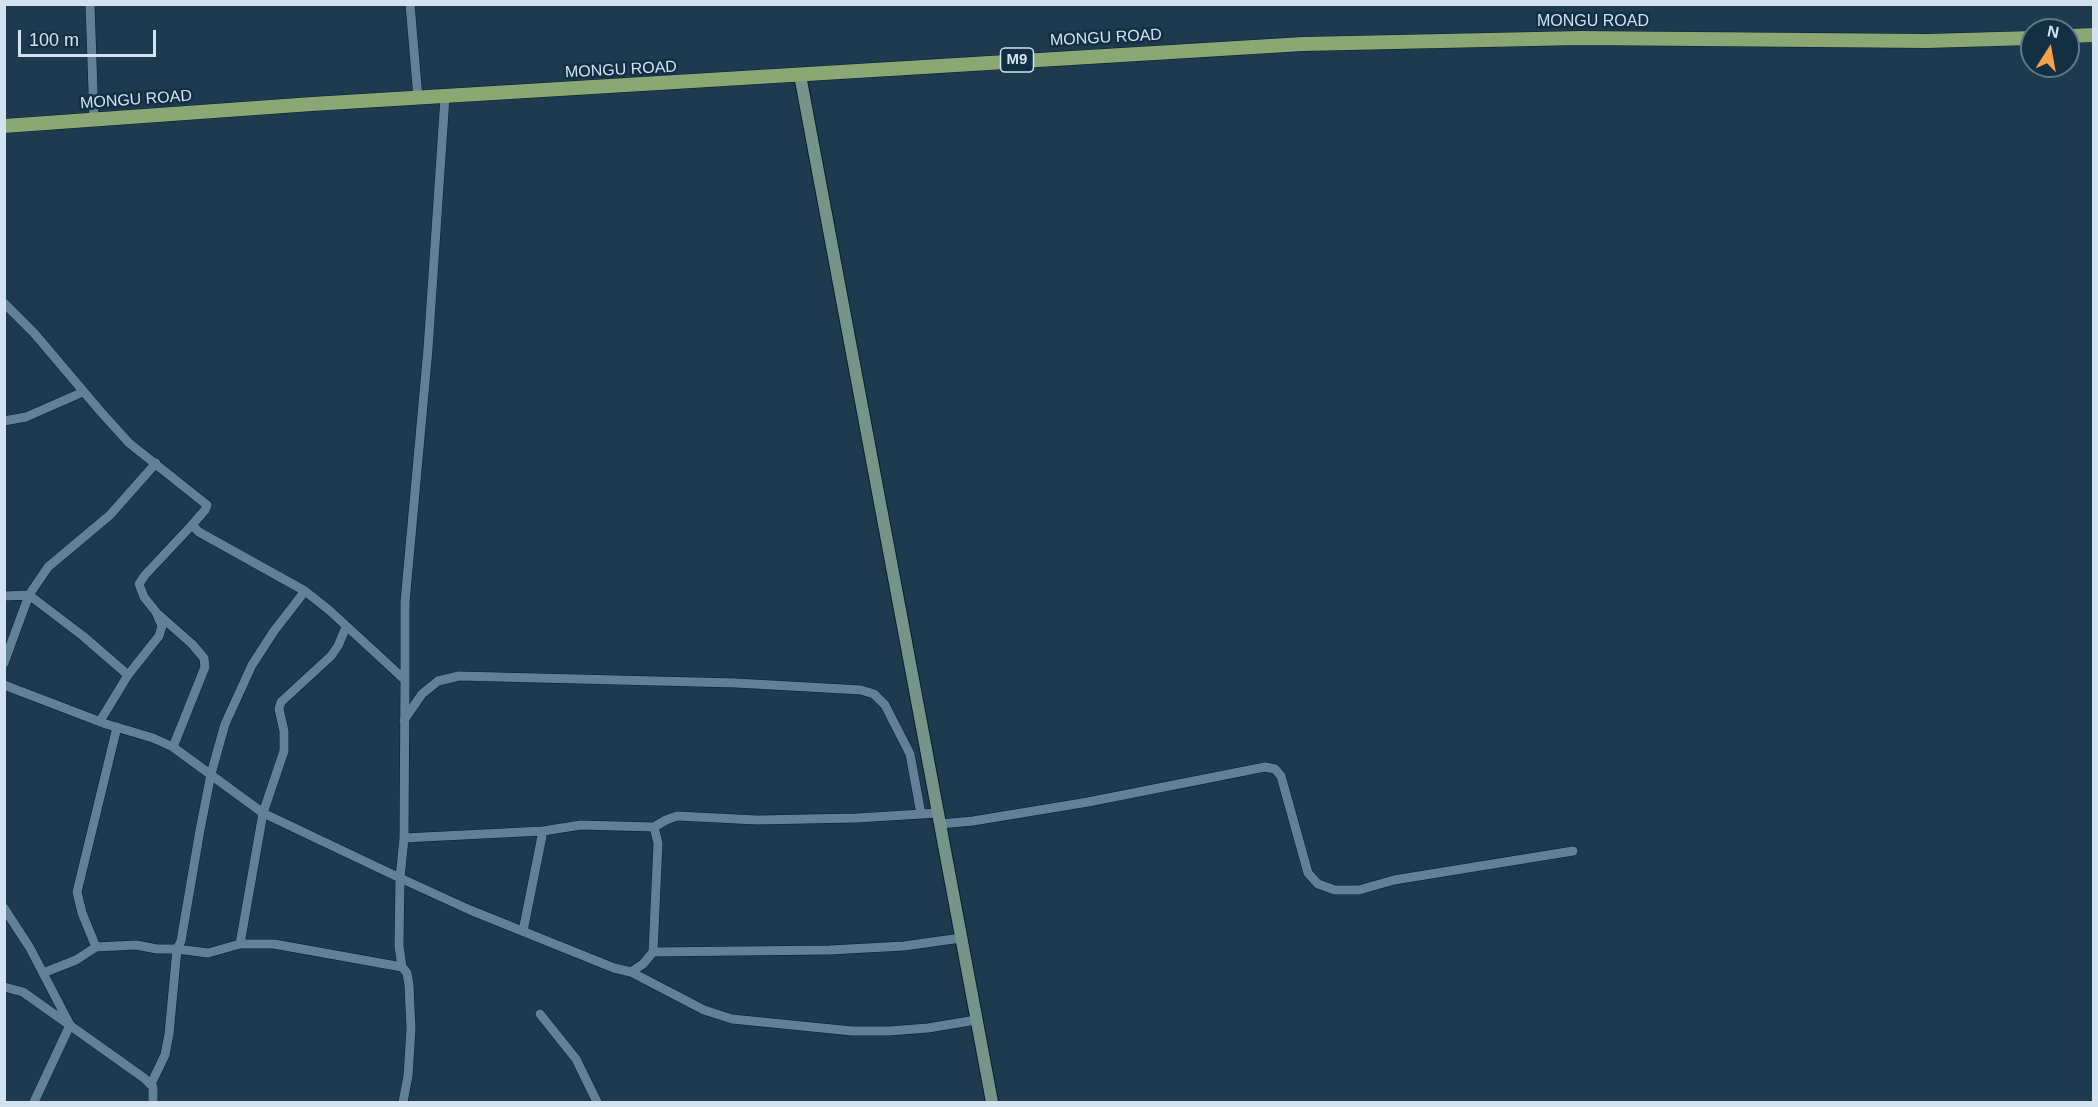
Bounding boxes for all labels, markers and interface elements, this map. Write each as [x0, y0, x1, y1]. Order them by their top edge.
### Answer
street label: MONGU ROAD [1537, 12, 1649, 32]
scale bar [21, 18, 159, 56]
north arrow [2020, 18, 2080, 78]
text: N [2046, 22, 2060, 41]
street label: MONGU ROAD [1050, 25, 1162, 51]
text: 100 m [29, 30, 79, 50]
road number: M9 [1000, 48, 1034, 72]
street label: MONGU ROAD [565, 57, 677, 83]
street label: MONGU ROAD [79, 87, 193, 113]

